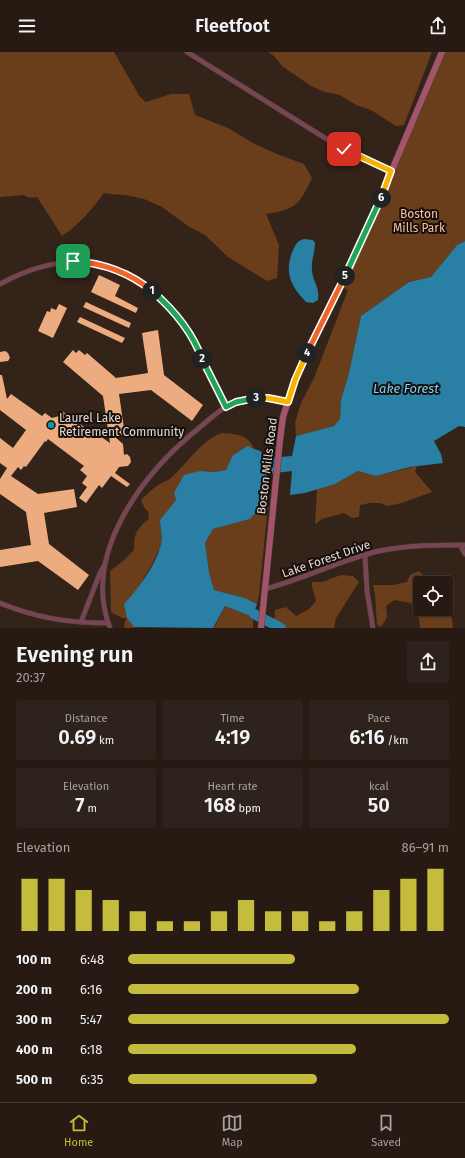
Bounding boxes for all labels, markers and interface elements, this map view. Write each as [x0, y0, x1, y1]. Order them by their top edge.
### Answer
icon: menu [16, 15, 38, 37]
text: Fleetfoot [195, 15, 270, 37]
icon: share [427, 15, 449, 37]
pin [327, 132, 361, 166]
icon: check [333, 138, 355, 160]
pin: 6 [371, 188, 391, 208]
text: 6 [378, 191, 384, 204]
park label: Boston Mills Park [393, 207, 446, 235]
pin [56, 244, 90, 278]
icon: arrive [62, 250, 84, 272]
pin: 5 [335, 266, 355, 286]
text: 5 [342, 269, 348, 282]
pin: 1 [142, 281, 162, 301]
text: 1 [149, 284, 155, 297]
pin: 4 [297, 343, 317, 363]
text: 4 [304, 346, 310, 359]
pin: 2 [192, 349, 212, 369]
text: 2 [199, 352, 205, 365]
water label: Lake Forest [373, 381, 439, 396]
pin: 3 [246, 388, 266, 408]
text: 3 [253, 391, 259, 404]
place label: Laurel Lake Retirement Community [59, 411, 184, 439]
street label: Boston Mills Road [254, 417, 280, 515]
marker: Laurel Lake Retirement Community [46, 420, 56, 430]
street label: Lake Forest Drive [280, 537, 372, 581]
map controls [413, 576, 453, 616]
button: locate [413, 576, 453, 616]
text: Evening run [16, 641, 133, 668]
button: share [407, 641, 449, 683]
text: 20:37 [16, 670, 45, 685]
text: Distance [65, 712, 108, 725]
text: Time [220, 712, 245, 725]
text: Pace [367, 712, 390, 725]
text: 0.69 [58, 725, 96, 749]
text: 4:19 [215, 725, 250, 749]
text: 6:16 [349, 725, 385, 749]
text: km [96, 734, 114, 747]
text: /km [385, 734, 408, 747]
text: Elevation [63, 780, 109, 793]
text: Heart rate [207, 780, 258, 793]
text: kcal [369, 780, 389, 793]
text: 7 [75, 793, 85, 817]
text: 168 [204, 793, 236, 817]
text: 50 [368, 793, 390, 817]
text: m [85, 802, 97, 815]
text: bpm [236, 802, 261, 815]
text: Elevation [16, 840, 70, 855]
text: 86–91 m [401, 840, 449, 855]
text: 100 m [16, 952, 51, 967]
text: 6:48 [80, 952, 104, 967]
text: 200 m [16, 982, 52, 997]
text: 6:16 [80, 982, 102, 997]
text: 300 m [16, 1012, 52, 1027]
text: 5:47 [80, 1012, 102, 1027]
text: 400 m [16, 1042, 53, 1057]
text: 6:18 [80, 1042, 102, 1057]
text: 500 m [16, 1072, 52, 1087]
text: 6:35 [80, 1072, 103, 1087]
tab: Home [64, 1112, 93, 1149]
tab: Map [221, 1112, 243, 1149]
tab: Saved [371, 1112, 401, 1149]

